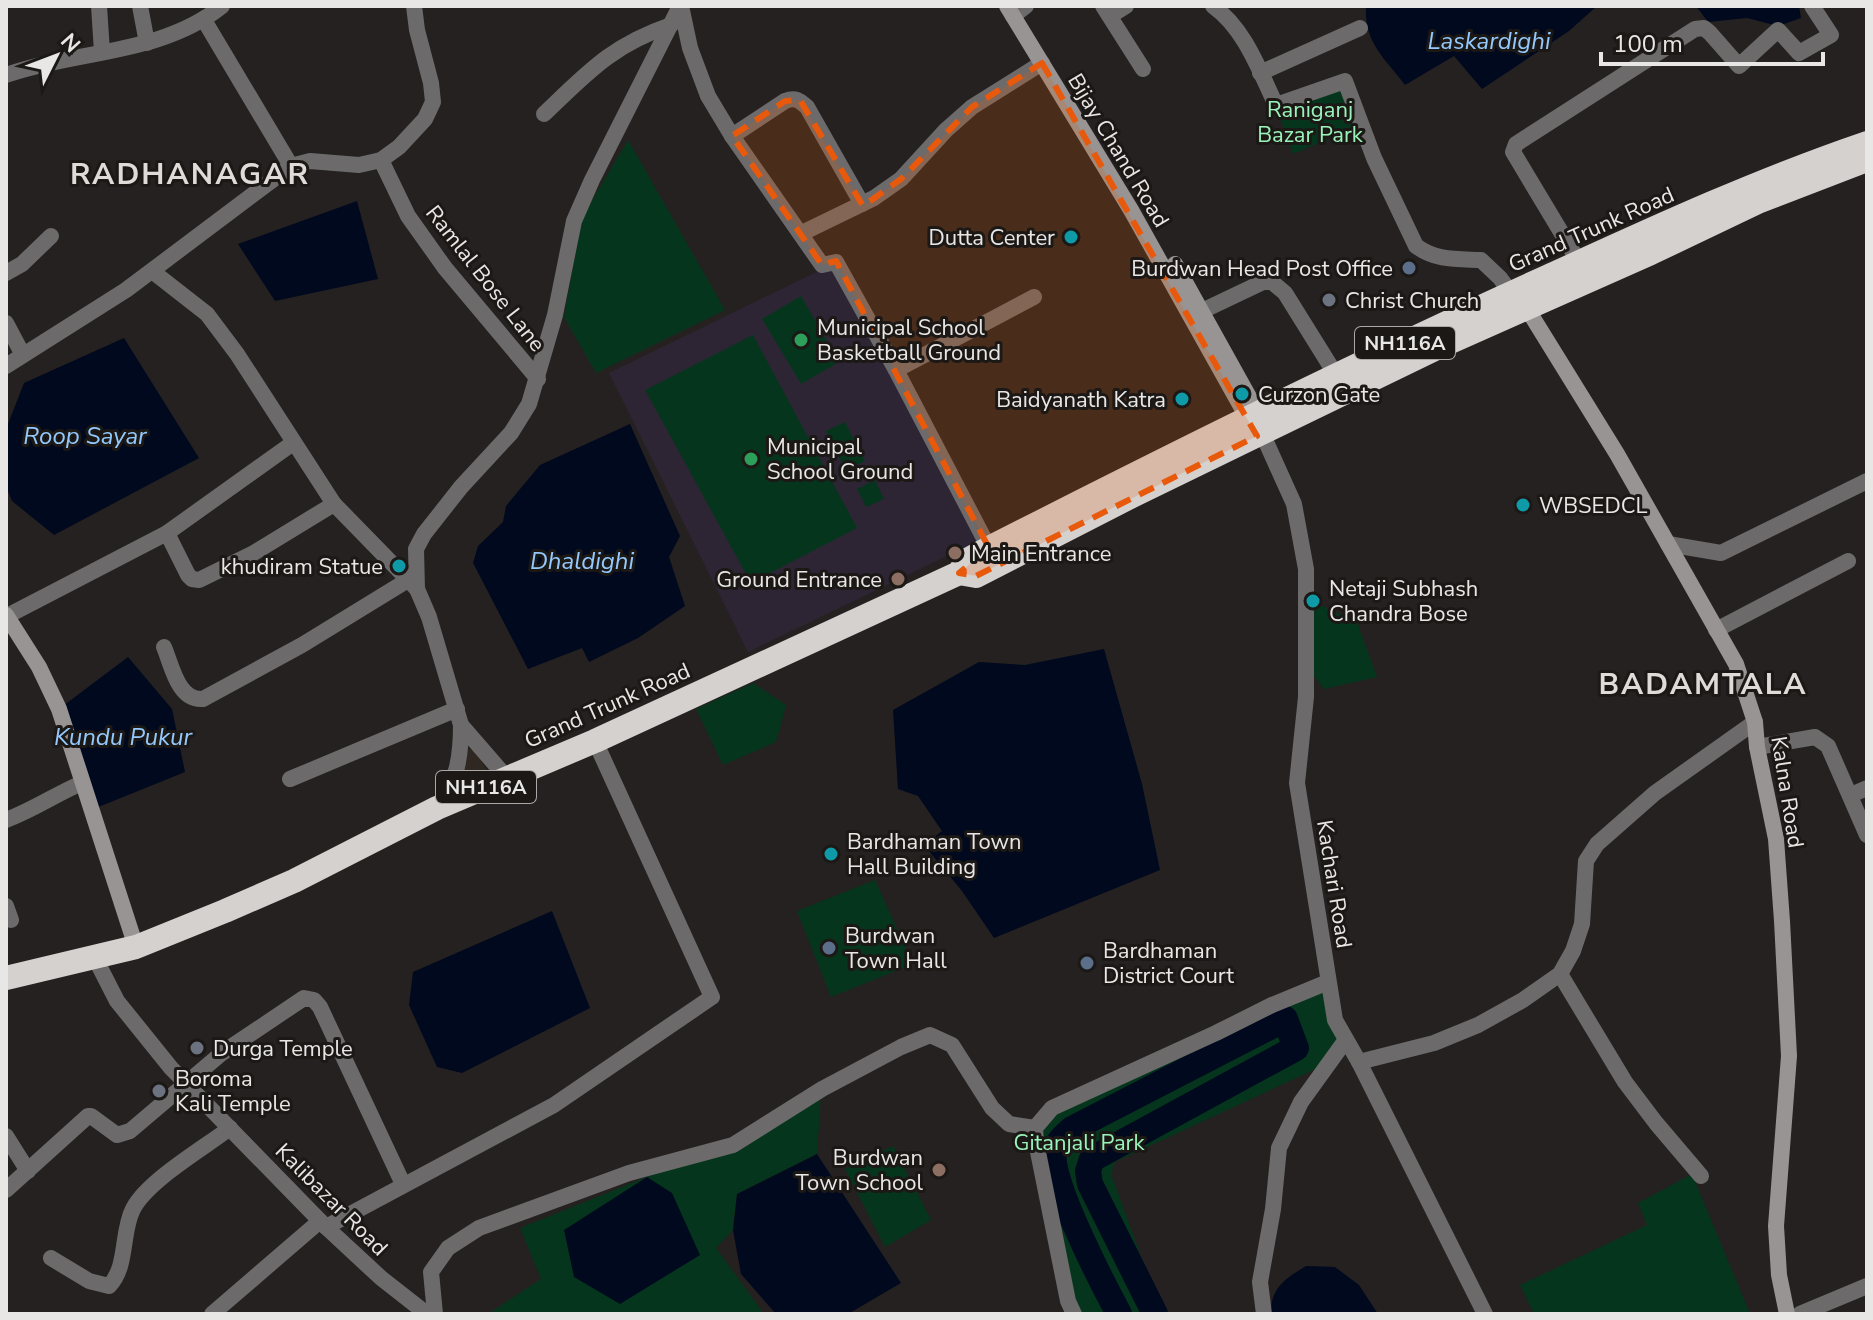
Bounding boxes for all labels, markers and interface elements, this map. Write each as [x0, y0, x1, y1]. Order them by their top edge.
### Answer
north arrow [16, 16, 96, 96]
scale bar [1601, 16, 1823, 66]
water label: Laskardighi [1427, 25, 1551, 57]
text: N [53, 27, 87, 59]
text: 100 m [1613, 28, 1683, 60]
street label: Bijay Chand Road [1060, 68, 1176, 233]
park label: Raniganj Bazar Park [1257, 95, 1364, 150]
district label: RADHANAGAR [70, 154, 310, 195]
street label: Grand Trunk Road [1504, 180, 1679, 280]
street label: Ramlal Bose Lane [418, 199, 552, 358]
place label: Dutta Center [929, 223, 1055, 253]
marker: Dutta Center [1062, 228, 1080, 246]
place label: Burdwan Head Post Office [1131, 254, 1393, 284]
marker: Burdwan Head Post Office [1400, 259, 1418, 277]
place label: Christ Church [1345, 286, 1479, 316]
marker: Christ Church [1320, 291, 1338, 309]
place label: Municipal School Basketball Ground [817, 313, 1001, 368]
road number: NH116A [1355, 327, 1455, 359]
marker: Municipal School Basketball Ground [792, 331, 810, 349]
place label: Curzon Gate [1258, 380, 1380, 410]
place label: Baidyanath Katra [996, 385, 1166, 415]
marker: Curzon Gate [1233, 385, 1251, 403]
marker: Baidyanath Katra [1173, 390, 1191, 408]
water label: Roop Sayar [23, 420, 148, 452]
place label: Municipal School Ground [767, 432, 913, 487]
marker: Municipal School Ground [742, 450, 760, 468]
place label: WBSEDCL [1539, 491, 1648, 521]
marker: WBSEDCL [1514, 496, 1532, 514]
place label: Main Entrance [971, 539, 1111, 569]
marker: Main Entrance [946, 544, 964, 562]
water label: Dhaldighi [530, 545, 634, 577]
place label: khudiram Statue [221, 552, 383, 582]
marker: khudiram Statue [390, 557, 408, 575]
place label: Ground Entrance [716, 565, 882, 595]
marker: Ground Entrance [889, 570, 907, 588]
place label: Netaji Subhash Chandra Bose [1329, 574, 1478, 629]
marker: Netaji Subhash Chandra Bose [1304, 592, 1322, 610]
street label: Grand Trunk Road [520, 656, 695, 756]
district label: BADAMTALA [1599, 664, 1807, 705]
water label: Kundu Pukur [54, 721, 193, 753]
street label: Kalna Road [1763, 734, 1811, 850]
road number: NH116A [436, 771, 536, 803]
street label: Kachari Road [1309, 818, 1359, 950]
place label: Bardhaman Town Hall Building [847, 827, 1022, 882]
marker: Bardhaman Town Hall Building [822, 845, 840, 863]
place label: Burdwan Town Hall [845, 921, 947, 976]
place label: Bardhaman District Court [1103, 936, 1234, 991]
marker: Burdwan Town Hall [820, 939, 838, 957]
marker: Bardhaman District Court [1078, 954, 1096, 972]
place label: Durga Temple [213, 1034, 353, 1064]
marker: Durga Temple [188, 1039, 206, 1057]
place label: Boroma Kali Temple [175, 1064, 291, 1119]
marker: Boroma Kali Temple [150, 1082, 168, 1100]
park label: Gitanjali Park [1014, 1128, 1145, 1158]
street label: Kalibazar Road [268, 1137, 394, 1263]
place label: Burdwan Town School [796, 1143, 923, 1198]
marker: Burdwan Town School [930, 1161, 948, 1179]

